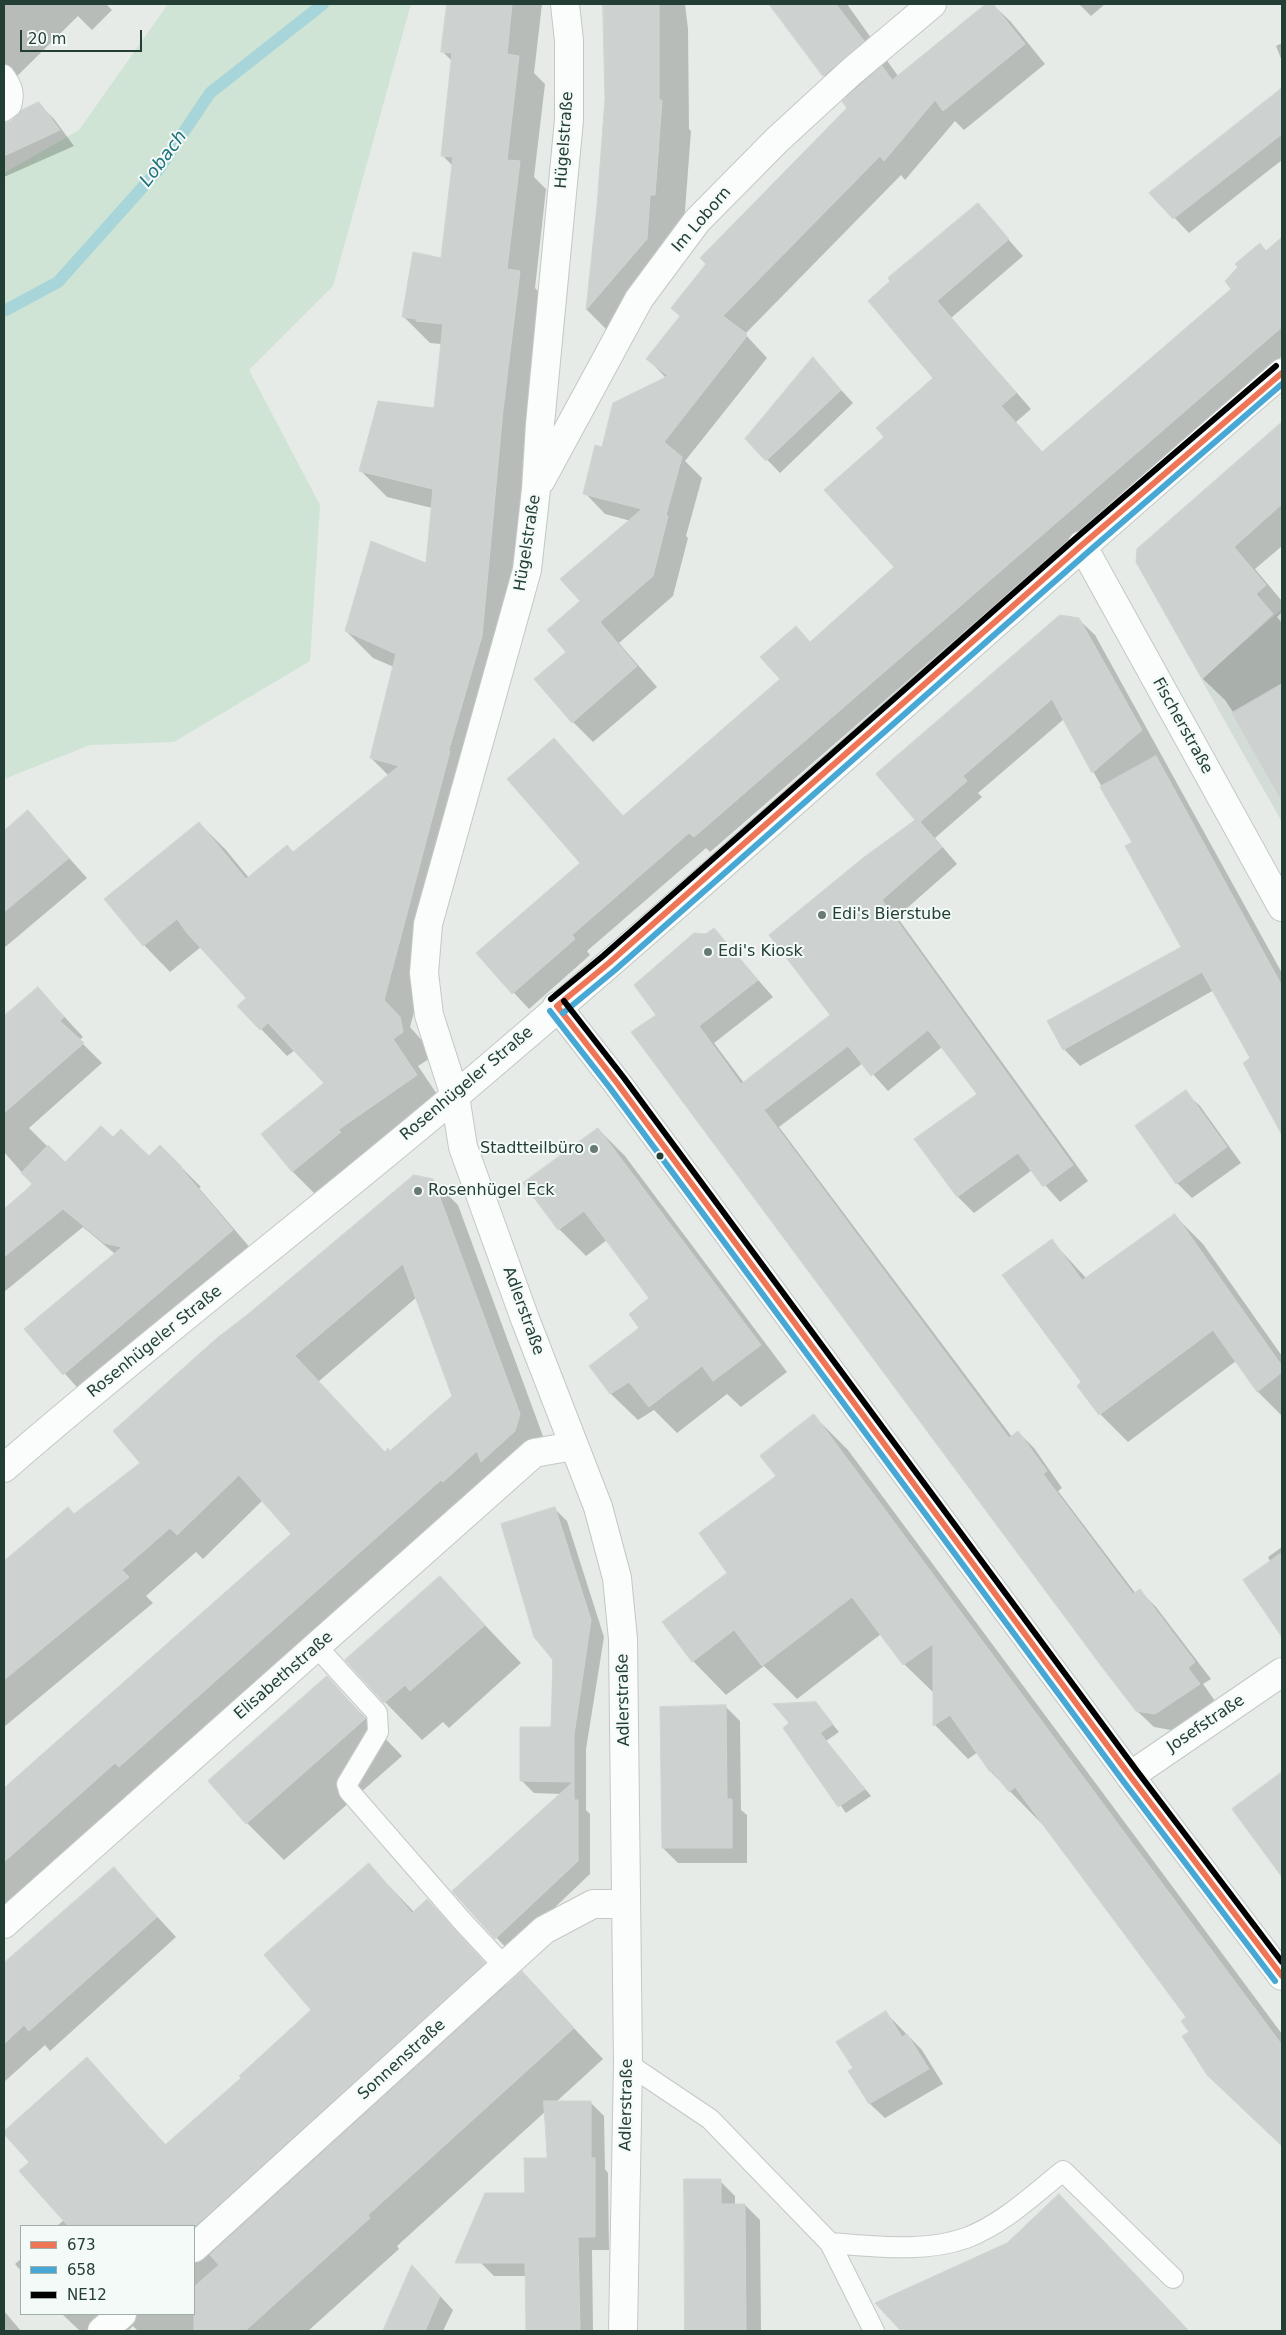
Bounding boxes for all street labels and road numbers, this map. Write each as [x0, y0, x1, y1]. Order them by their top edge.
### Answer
street label: Hügelstraße [552, 91, 578, 189]
street label: Im Loborn [668, 183, 736, 257]
street label: Hügelstraße [511, 493, 545, 593]
street label: Fischerstraße [1148, 675, 1216, 777]
street label: Rosenhügeler Straße [397, 1023, 537, 1145]
street label: Adlerstraße [498, 1264, 548, 1358]
street label: Rosenhügeler Straße [84, 1282, 226, 1402]
street label: Elisabethstraße [231, 1628, 337, 1724]
street label: Adlerstraße [614, 1654, 634, 1746]
street label: Josefstraße [1164, 1691, 1248, 1757]
street label: Sonnenstraße [354, 2016, 450, 2104]
street label: Adlerstraße [617, 2059, 637, 2151]

